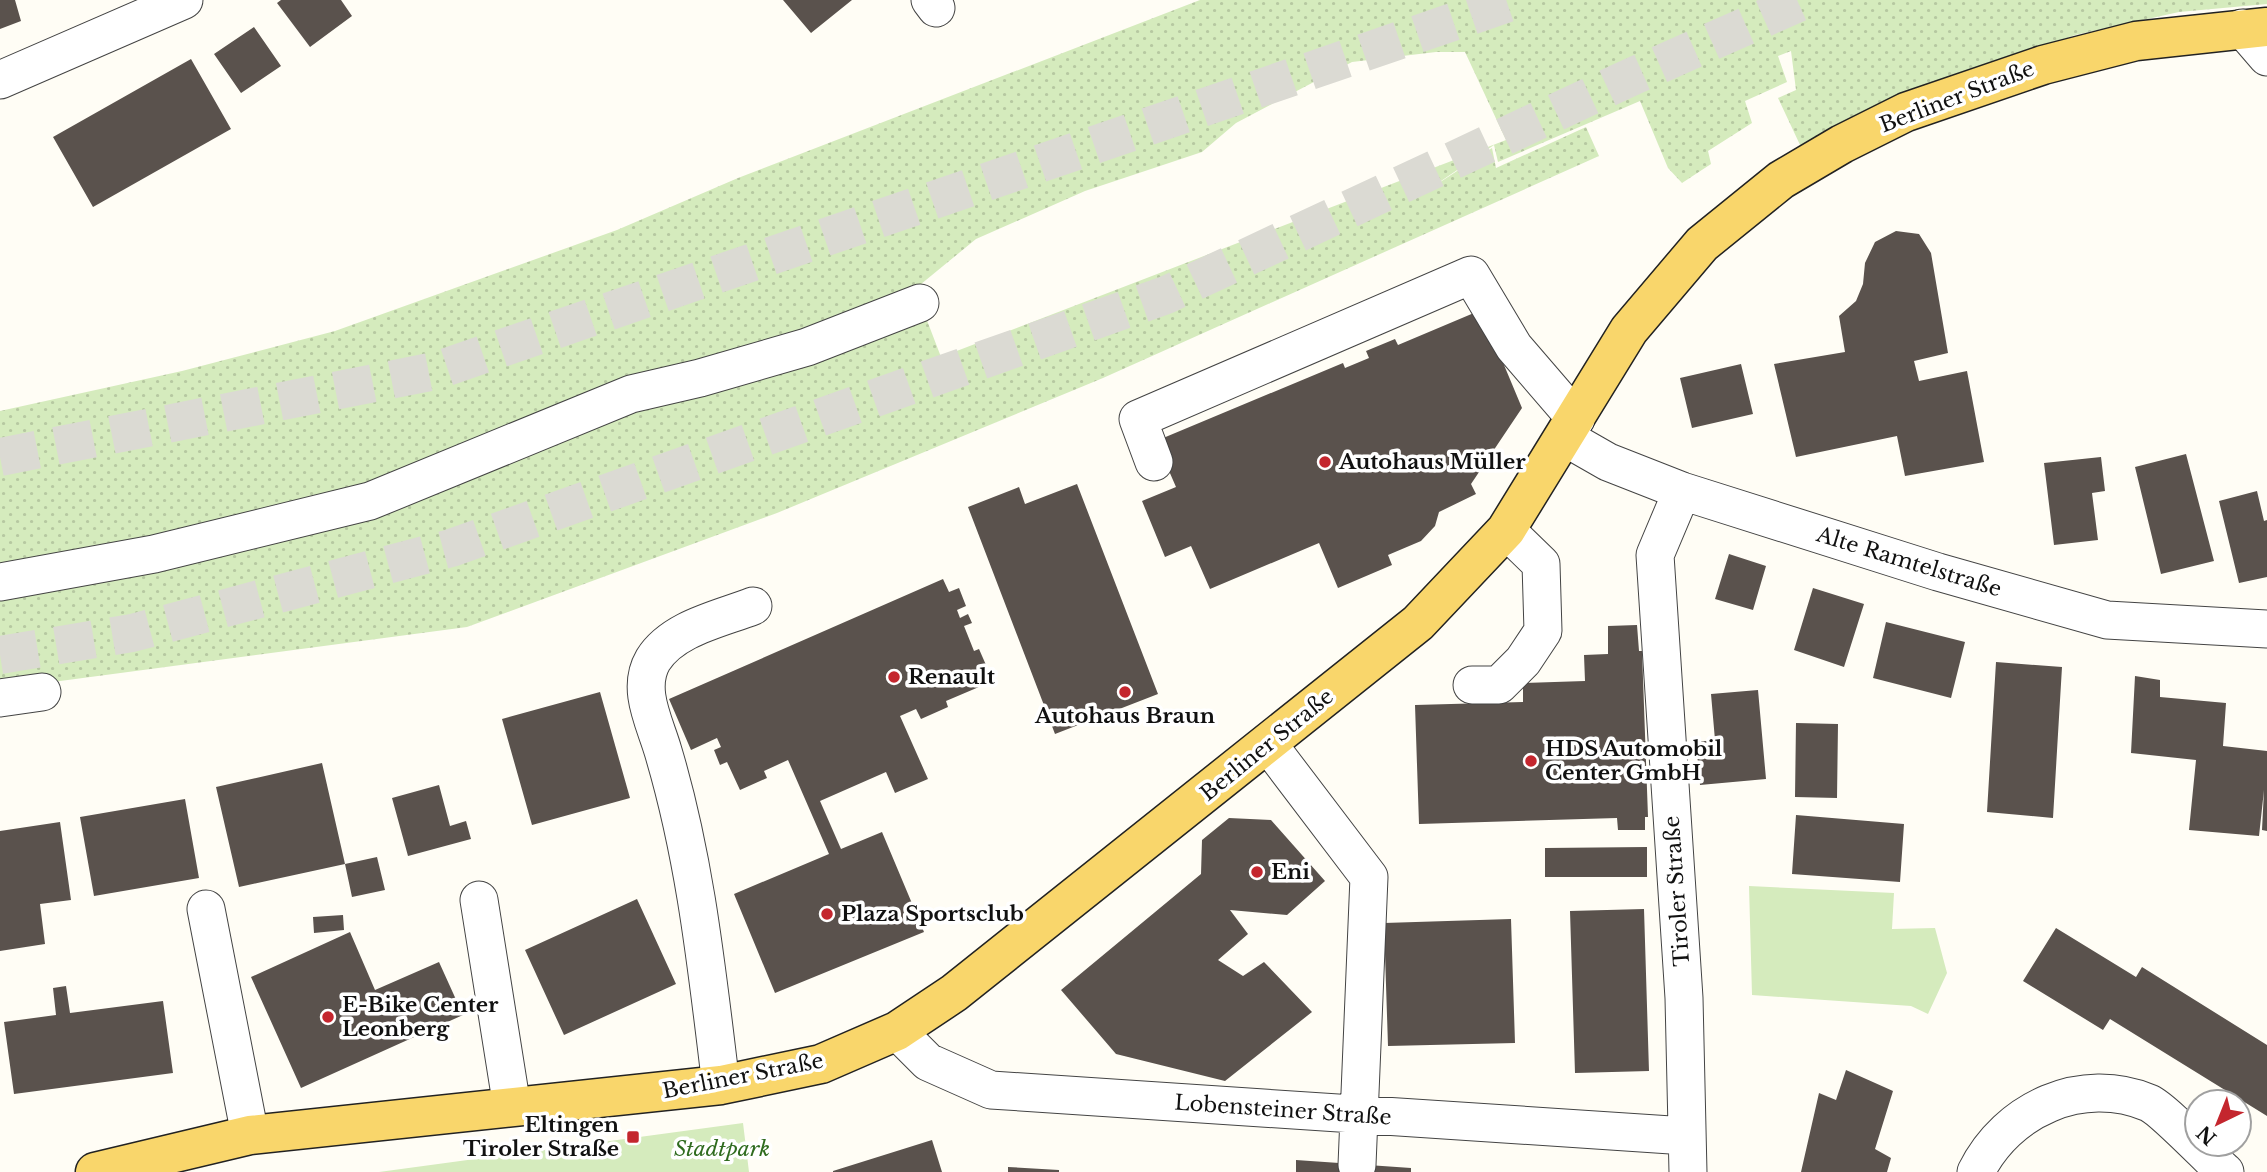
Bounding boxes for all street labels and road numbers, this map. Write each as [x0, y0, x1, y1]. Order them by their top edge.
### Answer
street label: Berliner Straße [1876, 56, 2038, 138]
street label: Alte Ramtelstraße [1812, 521, 2005, 603]
street label: Berliner Straße [1195, 683, 1339, 807]
street label: Tiroler Straße [1659, 815, 1695, 967]
street label: Berliner Straße [660, 1048, 826, 1104]
street label: Lobensteiner Straße [1174, 1089, 1392, 1131]

